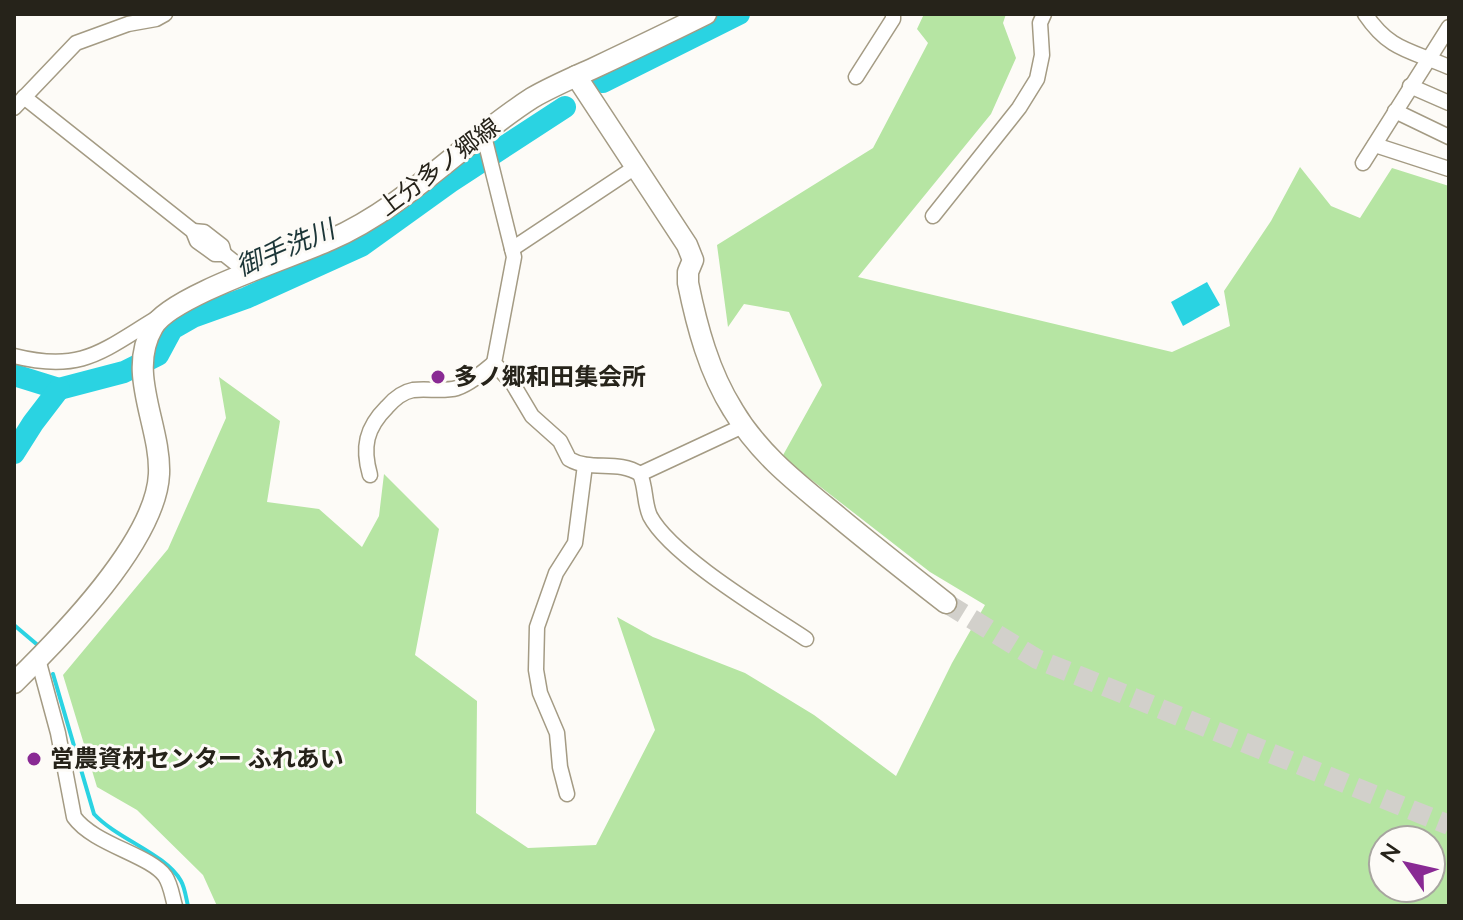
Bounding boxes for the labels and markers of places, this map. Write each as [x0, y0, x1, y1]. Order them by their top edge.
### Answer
place label: 多ノ郷和田集会所 [454, 361, 646, 390]
marker: 多ノ郷和田集会所 [429, 368, 447, 386]
place label: 営農資材センター ふれあい [50, 743, 344, 772]
marker: 営農資材センター ふれあい [25, 750, 43, 768]

